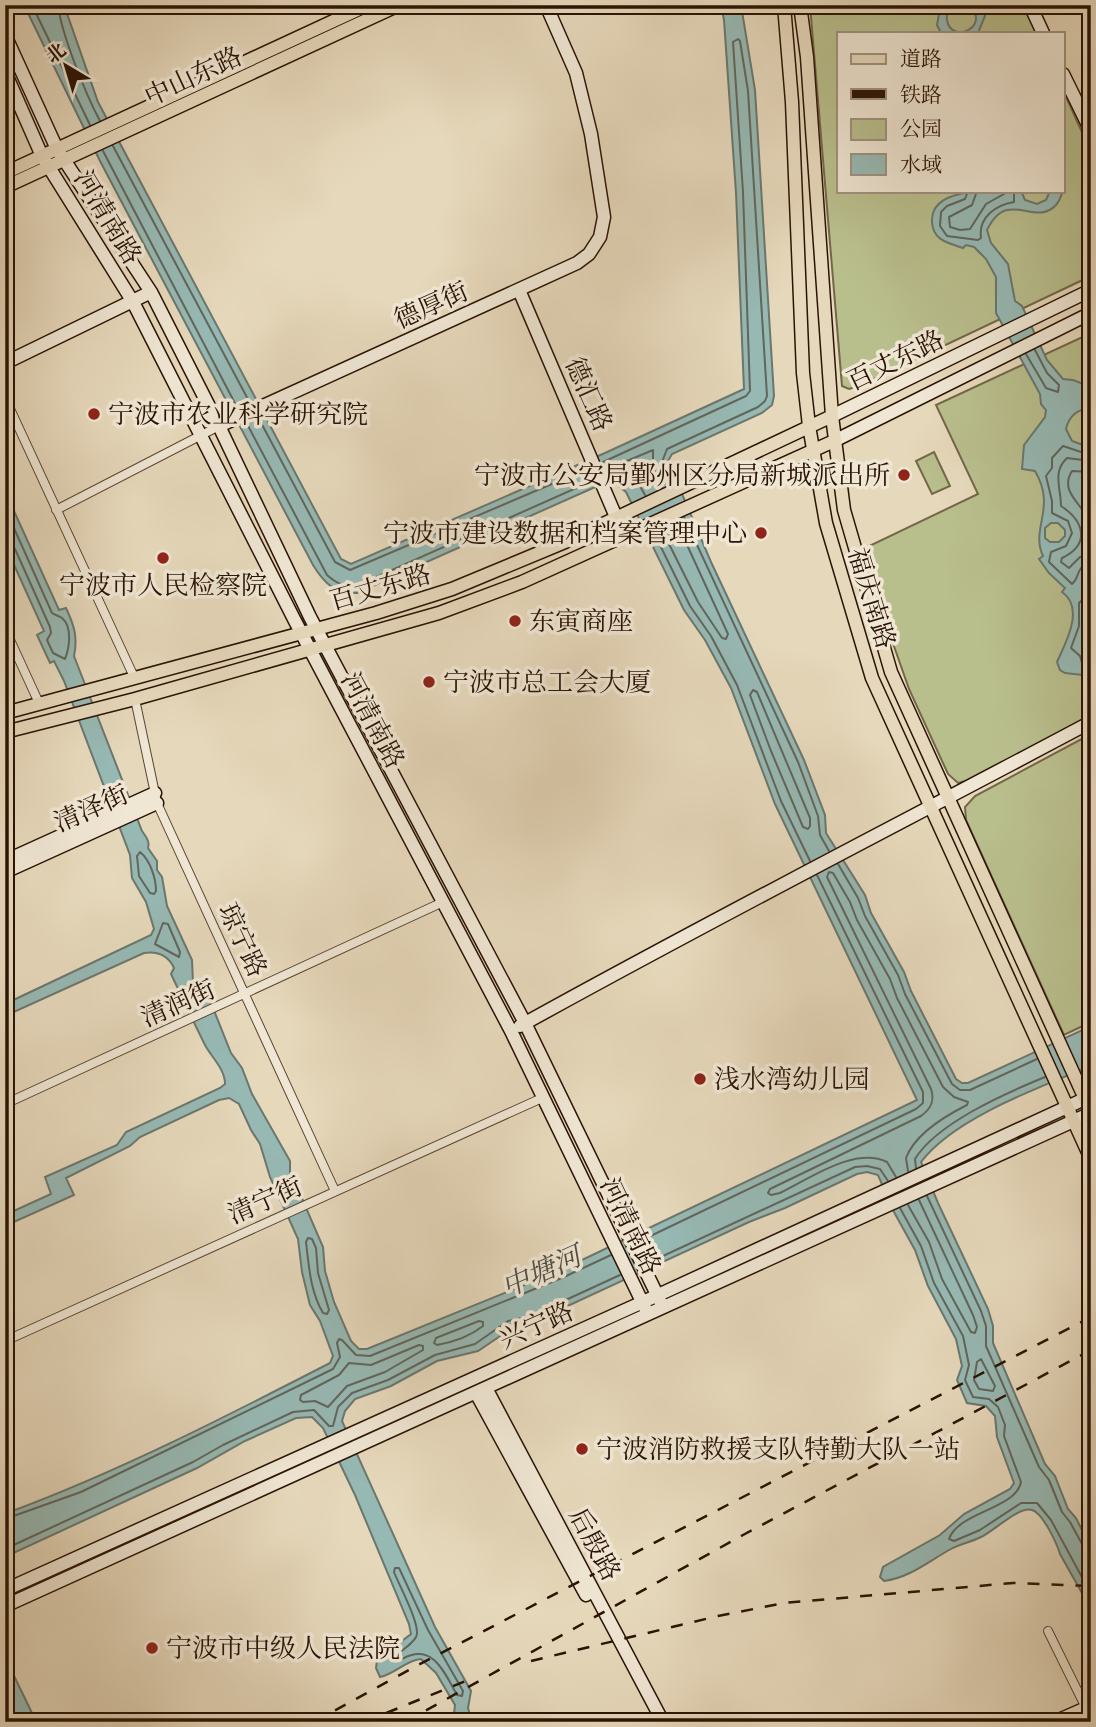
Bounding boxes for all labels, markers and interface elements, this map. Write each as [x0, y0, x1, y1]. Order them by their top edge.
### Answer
north arrow [32, 32, 102, 102]
legend [837, 32, 1064, 192]
text: 北 [41, 38, 72, 70]
street label: 中山东路 [139, 40, 249, 116]
text: 道路 [900, 46, 942, 75]
text: 铁路 [900, 82, 942, 111]
text: 公园 [900, 116, 942, 145]
text: 水域 [900, 152, 942, 181]
street label: 河清南路 [64, 164, 149, 272]
street label: 德厚街 [389, 275, 475, 339]
street label: 百丈东路 [841, 323, 951, 401]
street label: 德汇路 [555, 352, 619, 438]
place label: 宁波市农业科学研究院 [108, 398, 368, 434]
marker: 宁波市农业科学研究院 [86, 406, 102, 422]
place label: 宁波市公安局鄞州区分局新城派出所 [474, 459, 890, 495]
marker: 宁波市公安局鄞州区分局新城派出所 [896, 467, 912, 483]
place label: 宁波市建设数据和档案管理中心 [383, 517, 747, 553]
marker: 宁波市建设数据和档案管理中心 [753, 525, 769, 541]
street label: 福庆南路 [838, 544, 903, 654]
marker: 宁波市人民检察院 [155, 550, 171, 566]
street label: 百丈东路 [326, 557, 436, 621]
place label: 宁波市人民检察院 [59, 569, 267, 605]
place label: 东寅商座 [529, 605, 633, 641]
marker: 东寅商座 [507, 613, 523, 629]
place label: 宁波市总工会大厦 [443, 666, 651, 702]
street label: 河清南路 [331, 667, 412, 775]
marker: 宁波市总工会大厦 [421, 674, 437, 690]
street label: 清泽街 [49, 778, 135, 842]
street label: 琼宁路 [208, 898, 274, 984]
street label: 清润街 [136, 973, 222, 1037]
place label: 浅水湾幼儿园 [714, 1063, 870, 1099]
marker: 浅水湾幼儿园 [692, 1071, 708, 1087]
street label: 清宁街 [223, 1170, 309, 1234]
street label: 河清南路 [590, 1172, 668, 1282]
water label: 中塘河 [496, 1236, 593, 1308]
street label: 兴宁路 [494, 1295, 580, 1359]
place label: 宁波消防救援支队特勤大队一站 [596, 1433, 960, 1469]
marker: 宁波消防救援支队特勤大队一站 [574, 1441, 590, 1457]
street label: 后殷路 [559, 1502, 627, 1588]
place label: 宁波市中级人民法院 [166, 1632, 400, 1668]
marker: 宁波市中级人民法院 [144, 1640, 160, 1656]

